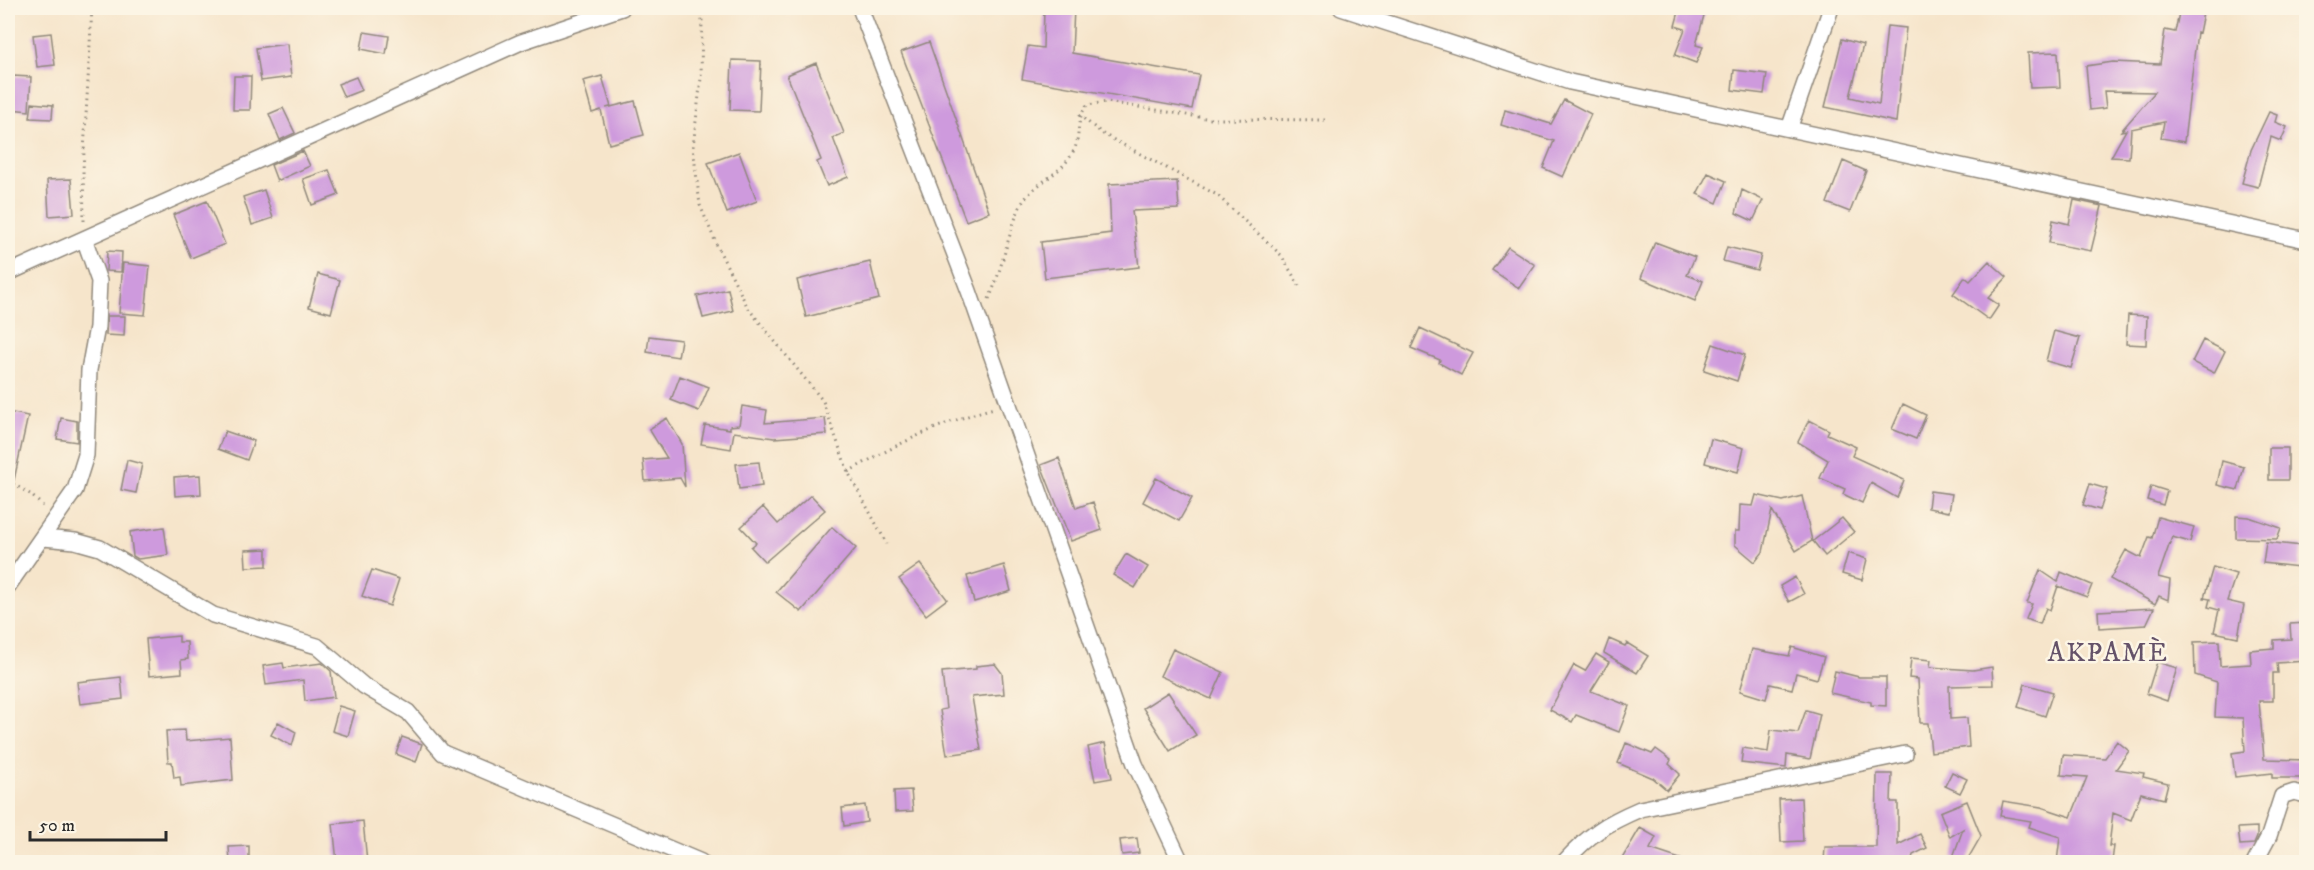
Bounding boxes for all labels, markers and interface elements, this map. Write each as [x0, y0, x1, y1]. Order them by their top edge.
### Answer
district label: AKPAMÈ [2047, 636, 2169, 670]
scale bar [30, 804, 166, 842]
text: 50 m [39, 815, 75, 837]

